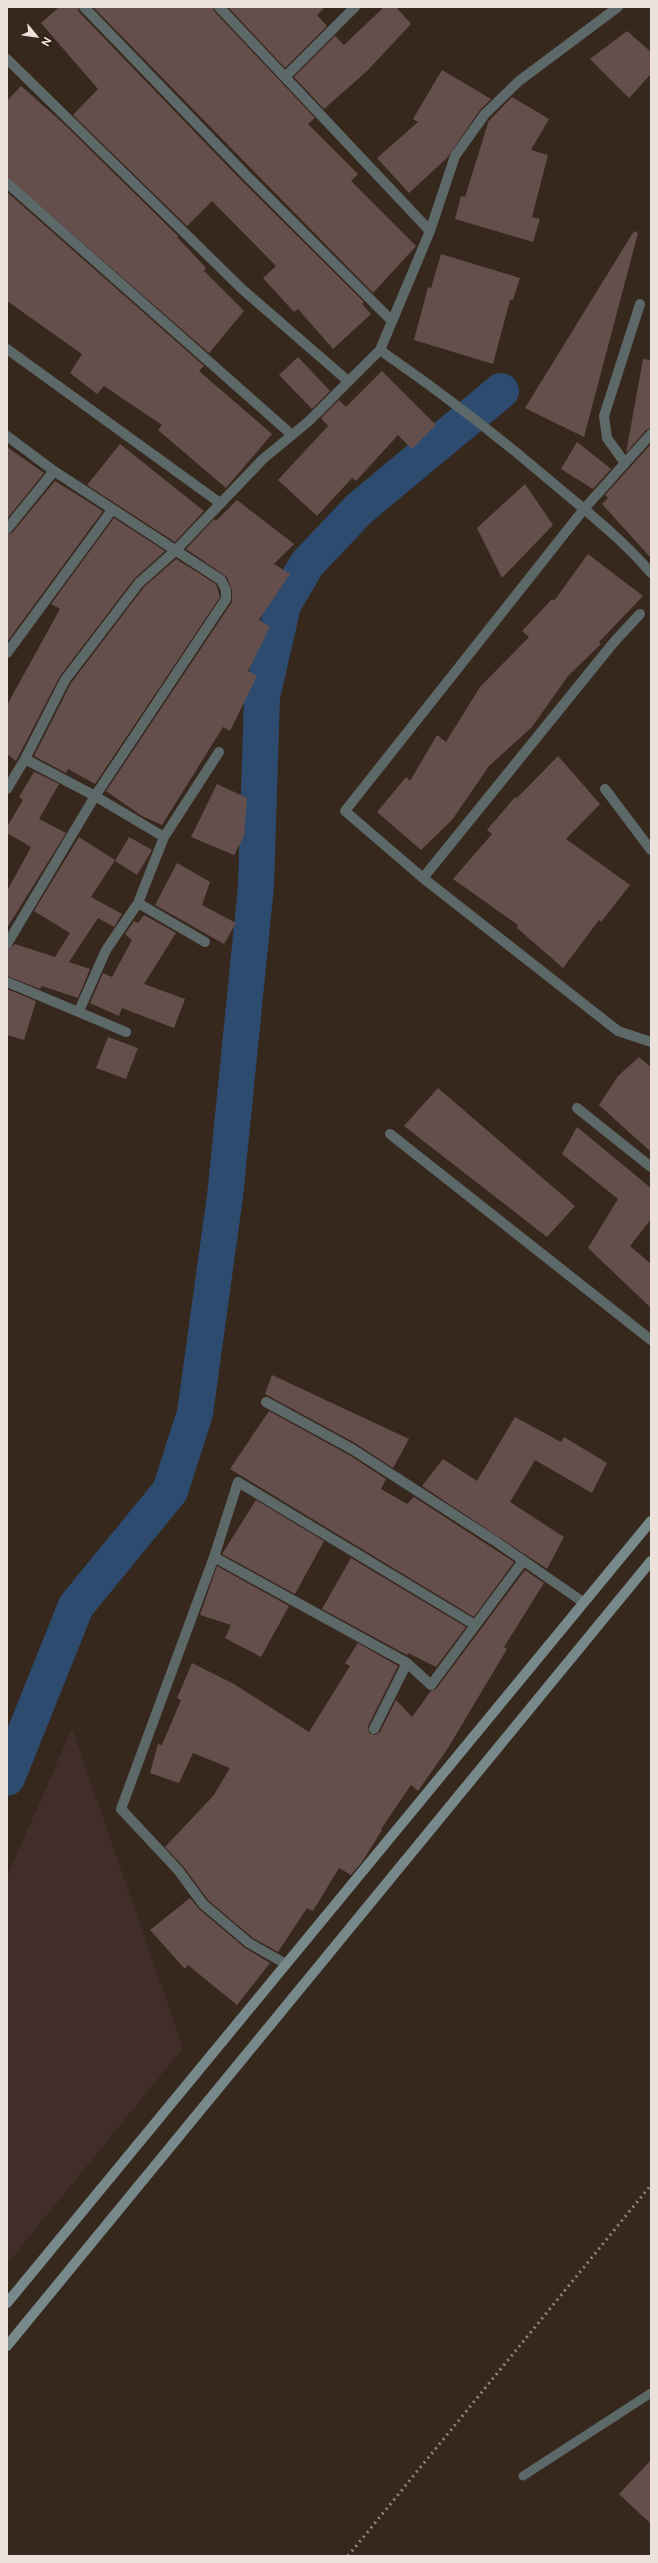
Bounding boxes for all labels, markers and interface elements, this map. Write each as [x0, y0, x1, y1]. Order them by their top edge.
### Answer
north arrow [16, 16, 56, 56]
text: N [39, 35, 54, 48]

